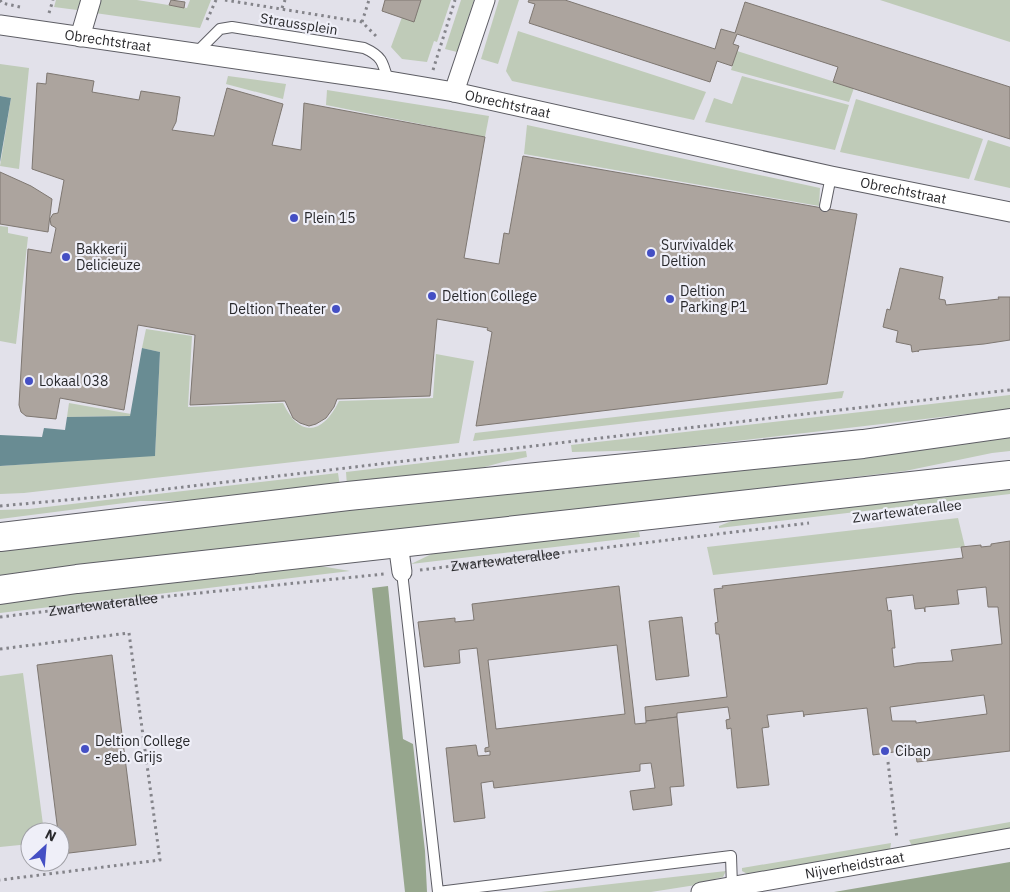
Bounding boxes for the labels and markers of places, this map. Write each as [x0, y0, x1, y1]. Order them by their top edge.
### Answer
place label: Plein 15 [304, 209, 356, 227]
marker: Plein 15 [288, 212, 300, 224]
place label: Survivaldek Deltion [661, 236, 735, 270]
place label: Bakkerij Delicieuze [76, 240, 141, 274]
marker: Survivaldek Deltion [645, 247, 657, 259]
marker: Bakkerij Delicieuze [60, 251, 72, 263]
place label: Deltion Parking P1 [680, 282, 747, 316]
place label: Deltion College [442, 287, 537, 305]
marker: Deltion College [426, 290, 438, 302]
marker: Deltion Parking P1 [664, 293, 676, 305]
place label: Deltion Theater [229, 300, 326, 318]
marker: Deltion Theater [330, 303, 342, 315]
place label: Lokaal 038 [39, 372, 108, 390]
marker: Lokaal 038 [23, 375, 35, 387]
place label: Deltion College - geb. Grijs [95, 732, 190, 766]
place label: Cibap [895, 742, 931, 760]
marker: Deltion College - geb. Grijs [79, 743, 91, 755]
marker: Cibap [879, 745, 891, 757]

